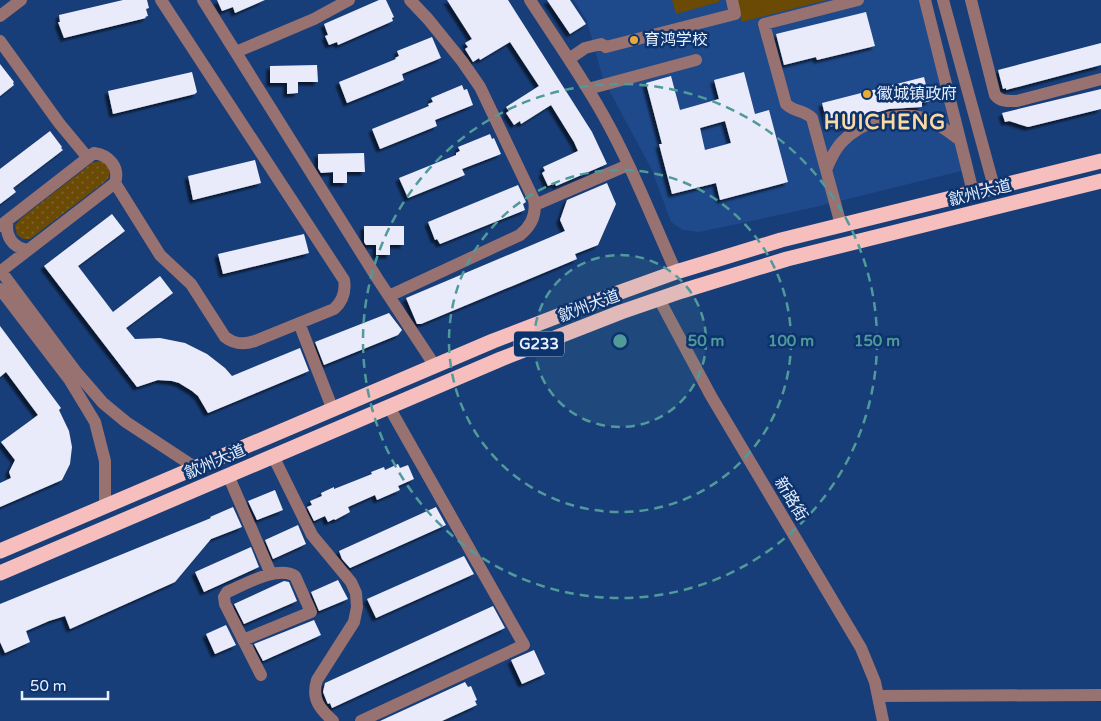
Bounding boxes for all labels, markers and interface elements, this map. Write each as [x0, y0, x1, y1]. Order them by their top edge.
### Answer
place label: 育鸿学校 [644, 30, 708, 50]
marker: 育鸿学校 [628, 34, 640, 46]
place label: 徽城镇政府 [877, 84, 957, 104]
marker: 徽城镇政府 [861, 88, 873, 100]
district label: HUICHENG [824, 110, 946, 135]
street label: 歙州大道 [947, 176, 1013, 210]
street label: 歙州大道 [556, 286, 622, 326]
road number: G233 [514, 332, 564, 356]
centre of rings [611, 332, 629, 350]
text: 50 m [688, 332, 724, 350]
text: 100 m [768, 332, 814, 350]
text: 150 m [854, 332, 900, 350]
street label: 歙州大道 [182, 440, 248, 484]
street label: 新路街 [770, 473, 812, 525]
scale bar [22, 668, 109, 700]
text: 50 m [30, 677, 67, 695]

